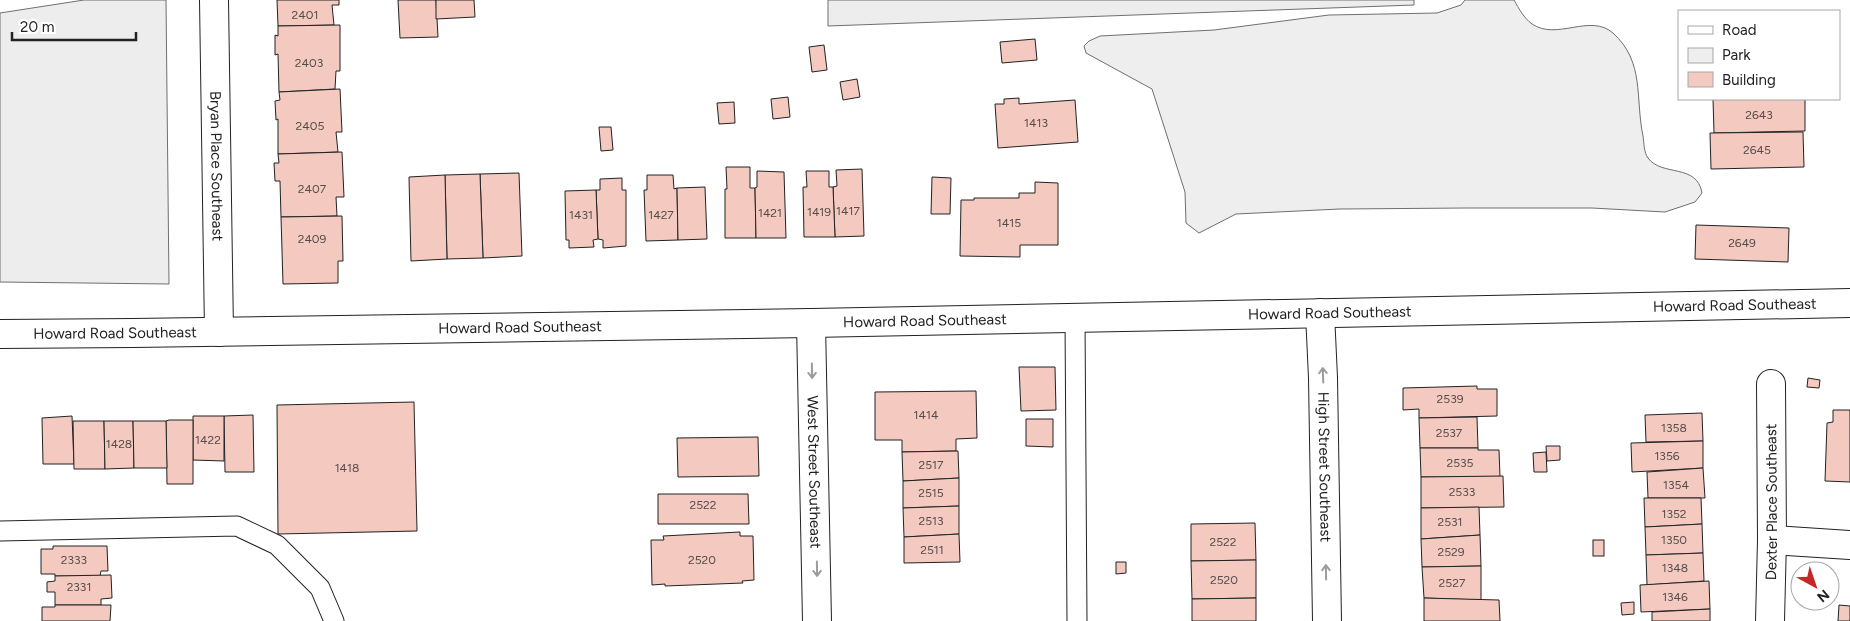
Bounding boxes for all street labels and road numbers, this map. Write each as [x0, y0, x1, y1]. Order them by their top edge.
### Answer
street label: Bryan Place Southeast [206, 91, 227, 242]
street label: Howard Road Southeast [1653, 295, 1817, 316]
street label: Howard Road Southeast [1248, 302, 1412, 324]
street label: Howard Road Southeast [843, 310, 1007, 331]
street label: Howard Road Southeast [438, 317, 602, 337]
street label: Howard Road Southeast [33, 323, 197, 343]
street label: High Street Southeast [1314, 392, 1335, 543]
street label: West Street Southeast [803, 395, 825, 549]
street label: Dexter Place Southeast [1762, 423, 1781, 581]

